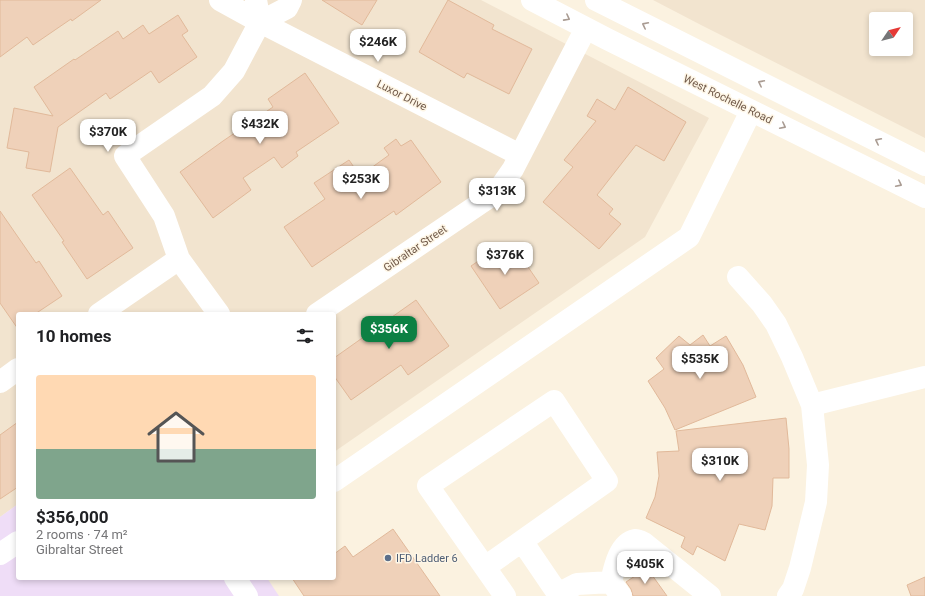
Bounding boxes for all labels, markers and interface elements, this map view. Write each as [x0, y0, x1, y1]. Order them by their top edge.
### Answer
north arrow [869, 12, 913, 56]
map controls [869, 12, 913, 56]
one-way arrow [563, 13, 570, 21]
one-way arrow [642, 22, 649, 30]
pin: $246K [350, 29, 406, 63]
text: $246K [359, 34, 397, 49]
street label: West Rochelle Road [681, 72, 774, 127]
street label: Luxor Drive [375, 77, 429, 114]
one-way arrow [758, 80, 766, 88]
pin: $432K [232, 111, 288, 145]
text: $432K [241, 116, 279, 131]
pin: $370K [80, 119, 136, 153]
one-way arrow [779, 122, 786, 129]
text: $370K [89, 124, 127, 139]
one-way arrow [874, 138, 882, 146]
pin: $253K [333, 166, 389, 200]
text: $253K [342, 171, 380, 186]
pin: $313K [469, 178, 525, 212]
one-way arrow [895, 180, 903, 187]
text: $313K [478, 183, 516, 198]
street label: Gibraltar Street [381, 222, 450, 274]
pin: $376K [477, 242, 533, 276]
text: $376K [486, 247, 524, 262]
pin: $356K [361, 316, 417, 350]
text: $356K [370, 321, 408, 336]
icon: filters [294, 325, 316, 347]
text: 10 homes [36, 326, 112, 346]
pin: $535K [672, 346, 728, 380]
text: $535K [681, 351, 719, 366]
icon: home [140, 401, 212, 473]
pin: $310K [692, 448, 748, 482]
text: $310K [701, 453, 739, 468]
text: $356,000 [36, 507, 108, 527]
text: 2 rooms · 74 m² [36, 527, 128, 542]
text: Gibraltar Street [36, 542, 123, 557]
pin: $405K [617, 551, 673, 585]
place label: IFD Ladder 6 [396, 552, 458, 565]
marker: IFD Ladder 6 [383, 553, 393, 563]
text: $405K [626, 556, 664, 571]

